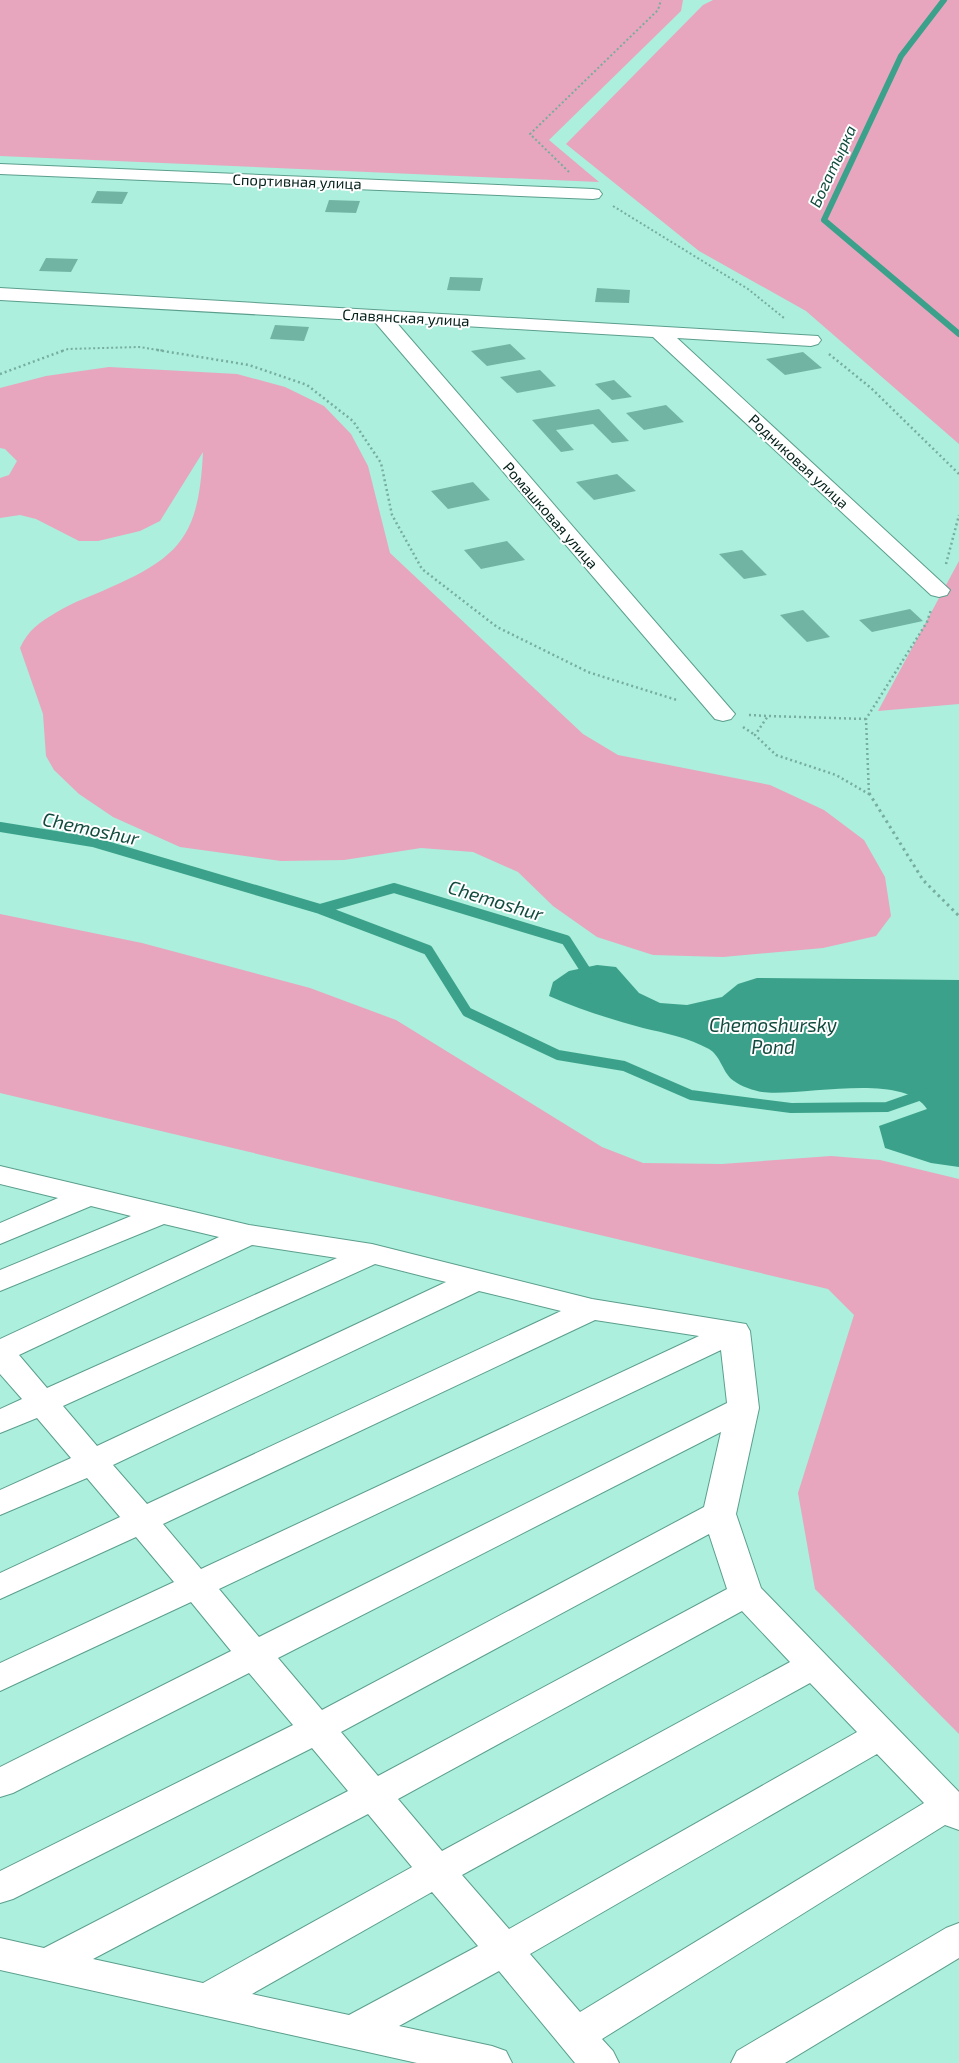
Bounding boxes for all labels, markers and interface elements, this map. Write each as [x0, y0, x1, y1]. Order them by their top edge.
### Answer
water label: Богатырка [805, 122, 859, 210]
street label: Спортивная улица [232, 170, 362, 193]
street label: Славянская улица [342, 305, 470, 330]
street label: Родниковая улица [745, 410, 853, 513]
street label: Ромашковая улица [499, 458, 602, 573]
water label: Chemoshur [41, 807, 142, 850]
water label: Chemoshur [446, 875, 547, 925]
water label: Chemoshursky Pond [709, 1013, 837, 1058]

